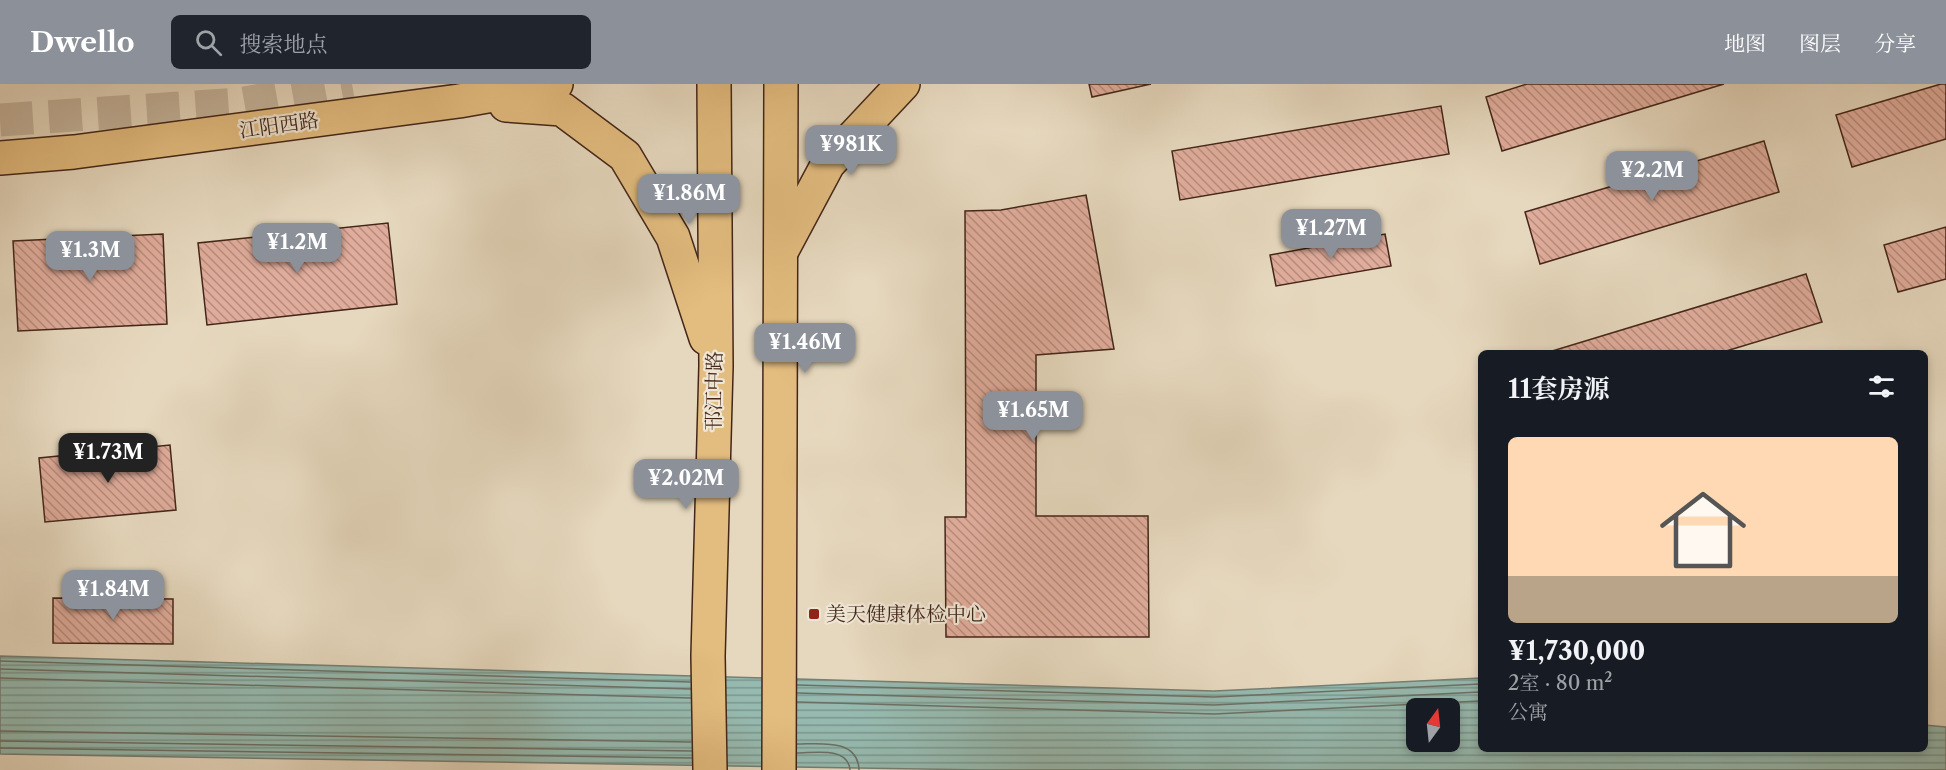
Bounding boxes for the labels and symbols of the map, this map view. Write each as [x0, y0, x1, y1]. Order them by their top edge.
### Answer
street label: 江阳西路 [238, 108, 320, 142]
pin: ¥981K [809, 125, 893, 176]
pin: ¥2.2M [1610, 151, 1694, 202]
pin: ¥1.86M [640, 174, 738, 225]
pin: ¥1.27M [1282, 209, 1380, 260]
pin: ¥1.2M [255, 223, 339, 274]
pin: ¥1.3M [48, 231, 132, 282]
pin: ¥1.46M [756, 323, 854, 374]
street label: 邗江中路 [701, 351, 727, 431]
pin: ¥1.65M [984, 391, 1082, 442]
pin: ¥1.73M [59, 433, 157, 484]
pin: ¥2.02M [637, 459, 735, 510]
pin: ¥1.84M [64, 570, 162, 621]
place label: 美天健康体检中心 [826, 602, 986, 626]
marker: 美天健康体检中心 [807, 607, 821, 621]
north arrow [1406, 698, 1460, 752]

